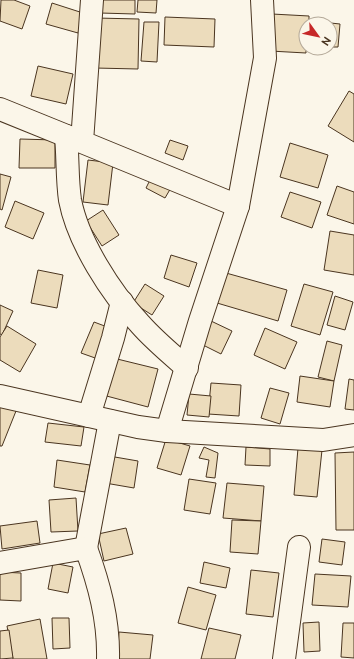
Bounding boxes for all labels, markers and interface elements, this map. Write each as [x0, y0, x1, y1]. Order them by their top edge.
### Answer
north arrow [298, 16, 338, 56]
text: N [319, 35, 334, 48]

